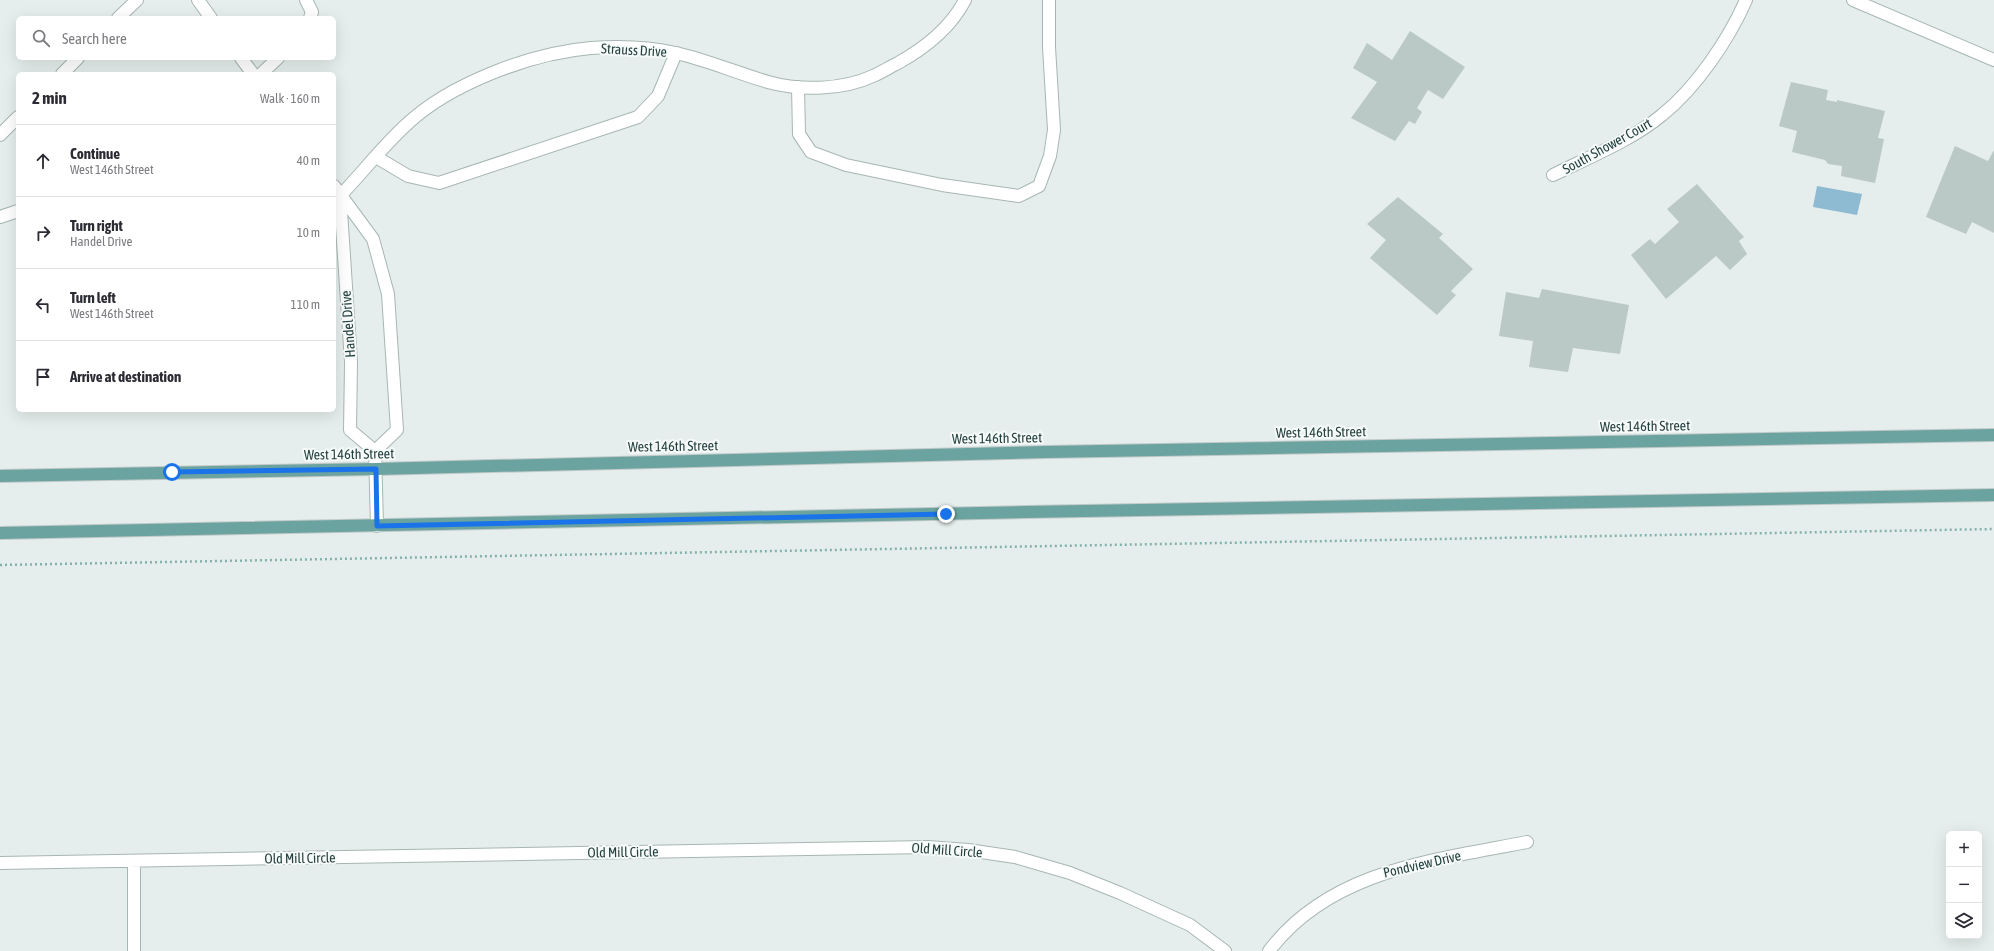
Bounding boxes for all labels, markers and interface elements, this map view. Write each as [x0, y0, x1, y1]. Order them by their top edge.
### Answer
search box [16, 16, 336, 60]
icon: search [30, 27, 52, 49]
text: Search here [62, 30, 127, 47]
street label: Strauss Drive [601, 40, 667, 60]
text: 2 min [32, 88, 67, 108]
text: Walk · 160 m [260, 91, 320, 106]
street label: South Shower Court [1560, 115, 1654, 177]
text: Continue [70, 145, 120, 162]
icon: ahead [32, 150, 54, 172]
text: 40 m [297, 153, 320, 168]
text: West 146th Street [70, 162, 154, 177]
text: Turn right [70, 217, 123, 234]
icon: right [32, 222, 54, 244]
text: 10 m [297, 225, 320, 240]
text: Handel Drive [70, 234, 132, 249]
text: Turn left [70, 289, 116, 306]
street label: Handel Drive [338, 290, 358, 358]
icon: left [32, 294, 54, 316]
text: 110 m [291, 297, 320, 312]
text: West 146th Street [70, 306, 154, 321]
icon: arrive [32, 366, 54, 388]
text: Arrive at destination [70, 368, 181, 385]
street label: West 146th Street [1600, 417, 1690, 435]
street label: West 146th Street [1276, 423, 1366, 441]
street label: West 146th Street [952, 429, 1042, 447]
street label: West 146th Street [628, 437, 718, 455]
street label: West 146th Street [304, 445, 394, 463]
route start [163, 463, 181, 481]
route end [937, 505, 955, 523]
map controls [1946, 831, 1982, 939]
button: + [1946, 831, 1982, 867]
street label: Old Mill Circle [911, 840, 983, 860]
street label: Old Mill Circle [587, 843, 659, 861]
street label: Pondview Drive [1382, 847, 1462, 881]
street label: Old Mill Circle [264, 849, 336, 867]
button: − [1946, 867, 1982, 903]
button: layers [1946, 903, 1982, 939]

